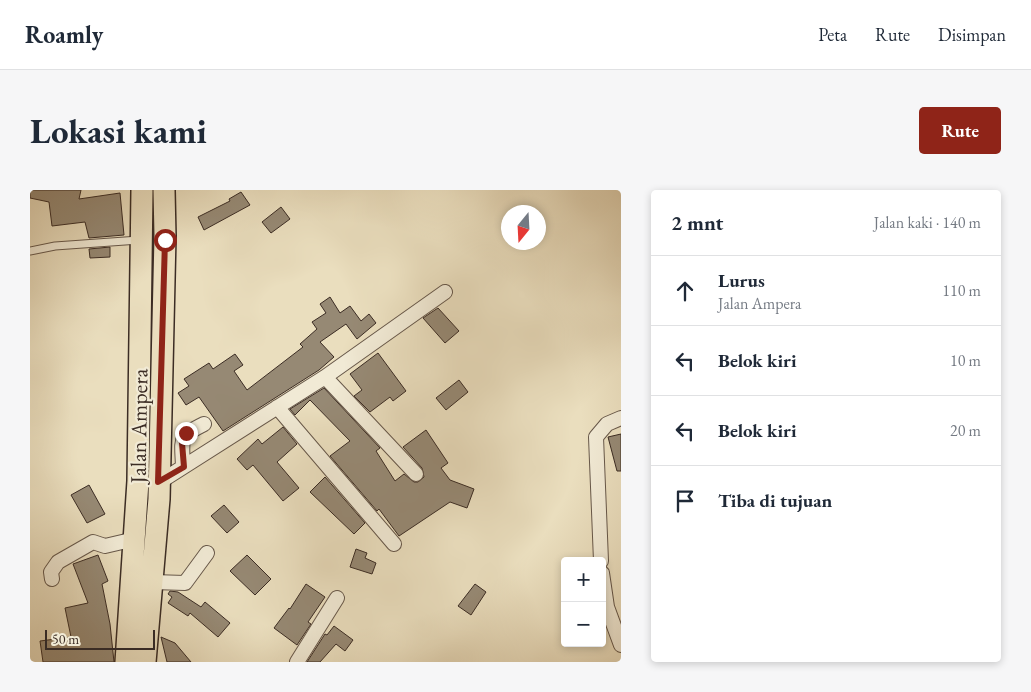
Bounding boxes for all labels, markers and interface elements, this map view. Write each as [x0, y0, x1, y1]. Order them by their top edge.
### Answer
text: Roamly [25, 19, 103, 50]
text: Peta [818, 23, 847, 46]
text: Rute [875, 23, 910, 46]
text: Disimpan [938, 23, 1006, 46]
button: Rute [919, 107, 1001, 154]
text: Lokasi kami [30, 108, 207, 153]
north arrow [501, 205, 546, 250]
text: 2 mnt [671, 209, 723, 236]
text: Jalan kaki · 140 m [874, 212, 981, 233]
route start [154, 229, 177, 252]
text: Lurus [718, 268, 765, 293]
icon: ahead [671, 277, 699, 305]
text: 110 m [942, 280, 981, 301]
text: Jalan Ampera [718, 293, 802, 314]
icon: left [671, 347, 699, 375]
text: Belok kiri [718, 348, 797, 373]
text: 10 m [950, 350, 981, 371]
street label: Jalan Ampera [123, 368, 155, 486]
icon: left [671, 417, 699, 445]
text: Belok kiri [718, 418, 797, 443]
text: 20 m [950, 420, 981, 441]
route end [175, 422, 198, 445]
icon: arrive [671, 487, 699, 515]
text: Tiba di tujuan [718, 488, 832, 513]
map controls [561, 557, 606, 647]
button: + [561, 557, 606, 602]
button: − [561, 602, 606, 647]
scale bar [45, 627, 155, 650]
text: 50 m [52, 630, 79, 648]

